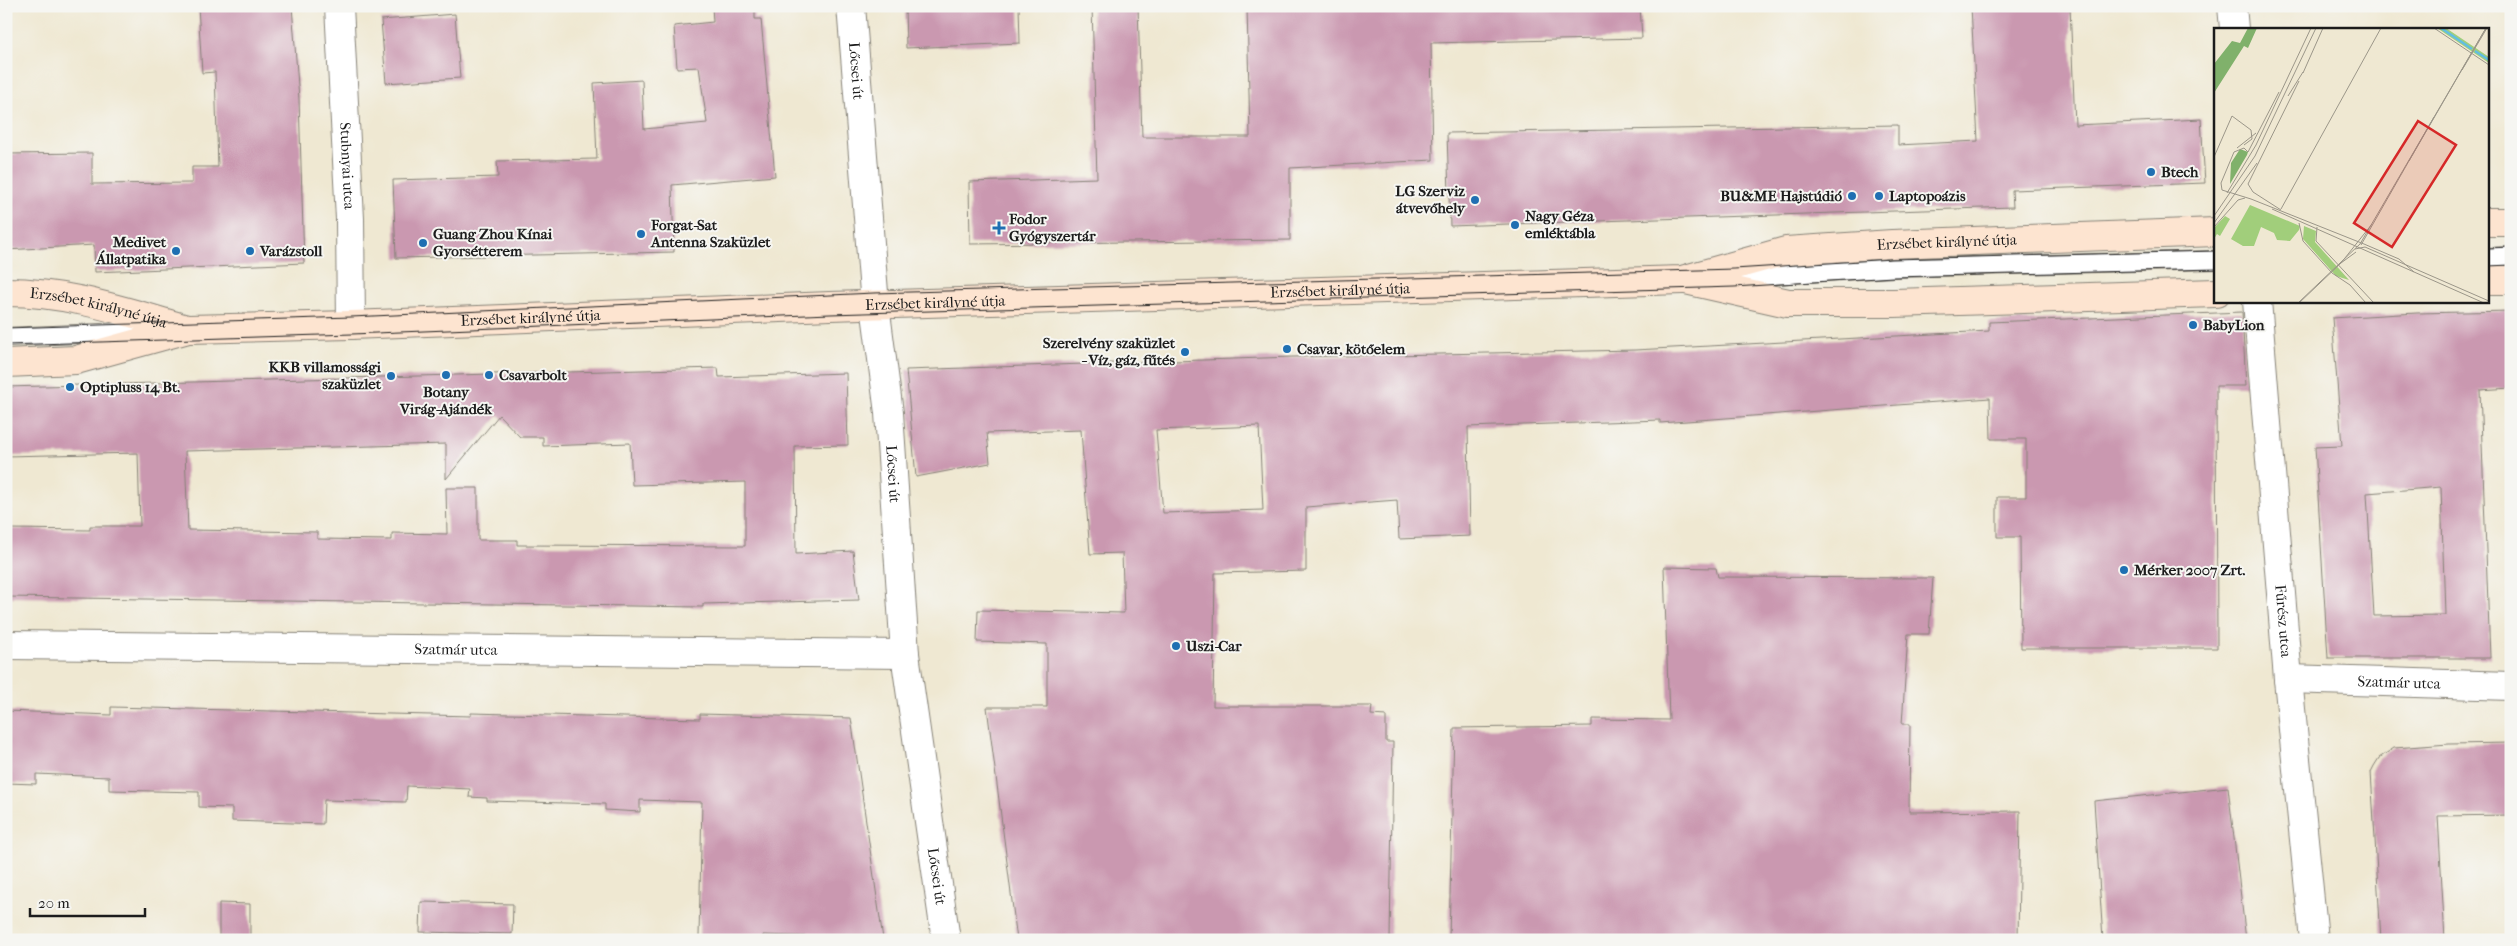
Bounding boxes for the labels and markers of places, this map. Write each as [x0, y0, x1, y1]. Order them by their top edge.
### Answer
place label: Btech [2161, 163, 2199, 181]
marker: Btech [2145, 166, 2157, 178]
place label: LG Szerviz átvevőhely [1395, 182, 1466, 217]
place label: BU&ME Hajstúdió [1720, 187, 1842, 205]
place label: Laptopoázis [1889, 187, 1966, 205]
marker: BU&ME Hajstúdió [1846, 190, 1858, 202]
marker: Laptopoázis [1873, 190, 1885, 202]
marker: LG Szerviz átvevőhely [1469, 194, 1481, 206]
place label: Nagy Géza emléktábla [1525, 207, 1596, 242]
place label: Fodor Gyógyszertár [1008, 210, 1096, 245]
place label: Forgat-Sat Antenna Szaküzlet [650, 216, 771, 251]
marker: Nagy Géza emléktábla [1509, 219, 1521, 231]
marker: Fodor Gyógyszertár [993, 222, 1005, 234]
place label: Guang Zhou Kínai Gyorsétterem [433, 225, 553, 260]
marker: Forgat-Sat Antenna Szaküzlet [635, 228, 647, 240]
place label: Medivet Állatpatika [95, 233, 167, 268]
marker: Guang Zhou Kínai Gyorsétterem [417, 237, 429, 249]
place label: Varázstoll [259, 242, 323, 260]
marker: Medivet Állatpatika [170, 245, 182, 257]
marker: Varázstoll [244, 245, 256, 257]
place label: BabyLion [2203, 316, 2265, 334]
marker: BabyLion [2187, 319, 2199, 331]
place label: Szerelvény szaküzlet - Víz, gáz, fűtés [1043, 334, 1176, 369]
place label: Csavar, kötőelem [1297, 340, 1406, 358]
marker: Csavar, kötőelem [1281, 343, 1293, 355]
marker: Szerelvény szaküzlet - Víz, gáz, fűtés [1179, 346, 1191, 358]
place label: KKB villamossági szaküzlet [268, 358, 382, 393]
place label: Csavarbolt [499, 366, 567, 384]
marker: Botany Virág-Ajándék [440, 369, 452, 381]
marker: Csavarbolt [483, 369, 495, 381]
marker: KKB villamossági szaküzlet [385, 370, 397, 382]
place label: Optipluss 14 Bt. [80, 378, 180, 396]
marker: Optipluss 14 Bt. [64, 381, 76, 393]
place label: Botany Virág-Ajándék [399, 383, 493, 418]
place label: Mérker 2007 Zrt. [2133, 561, 2245, 579]
marker: Mérker 2007 Zrt. [2118, 564, 2130, 576]
place label: Uszi-Car [1185, 637, 1242, 655]
marker: Uszi-Car [1170, 640, 1182, 652]

